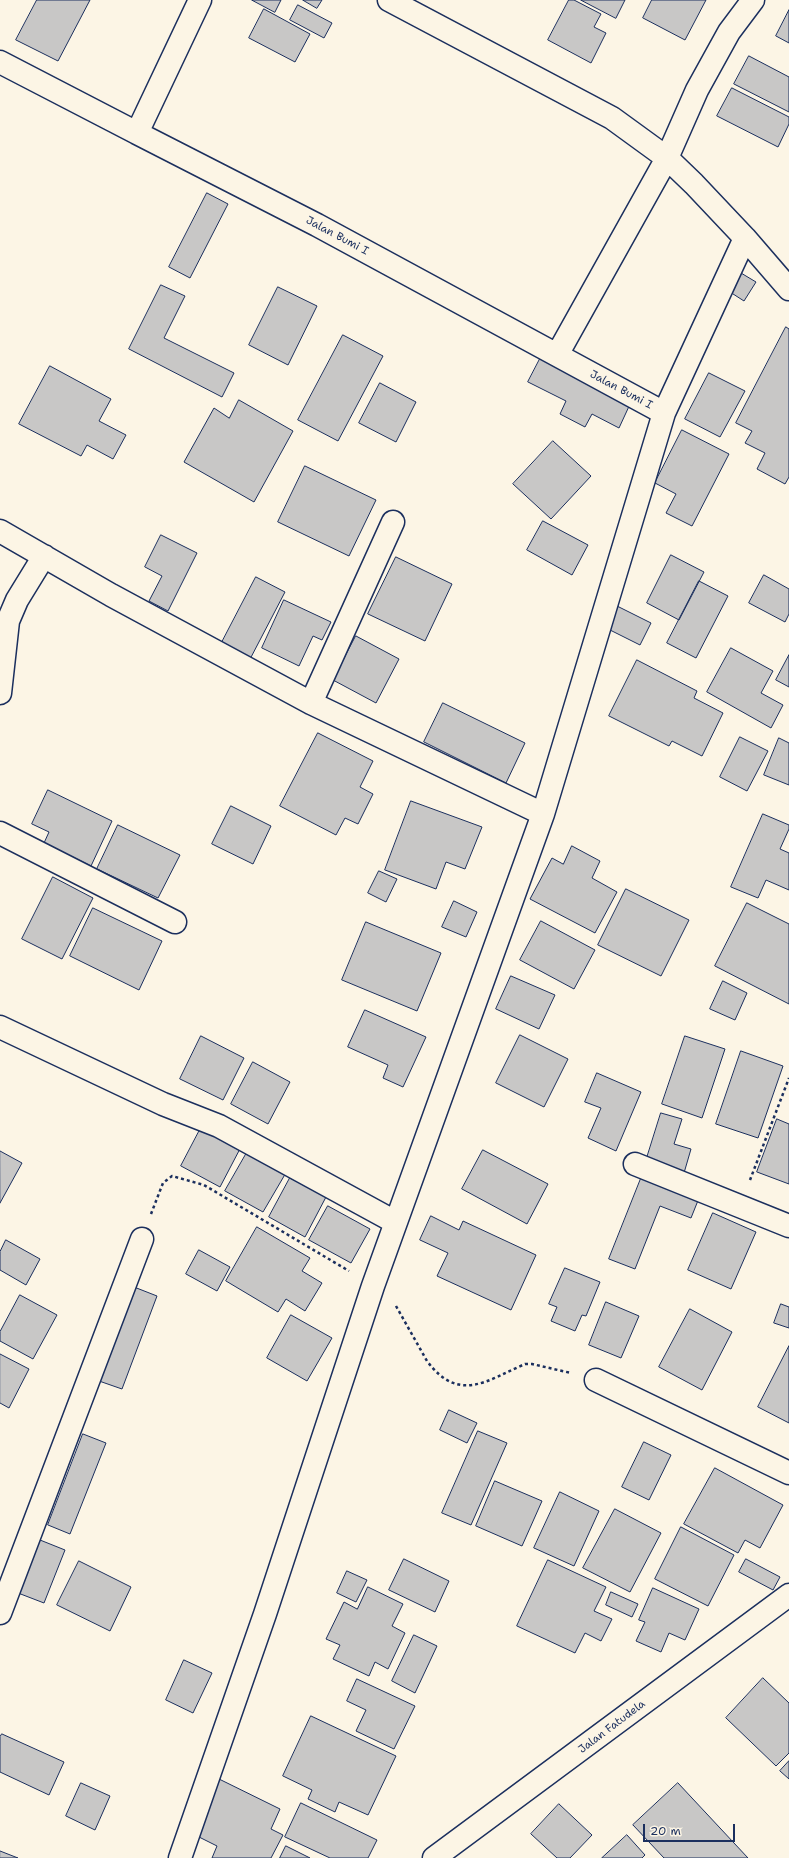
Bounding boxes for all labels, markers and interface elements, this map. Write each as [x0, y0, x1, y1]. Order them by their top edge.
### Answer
street label: Jalan Bumi I [303, 214, 371, 258]
street label: Jalan Bumi I [587, 368, 655, 412]
street label: Jalan Fatudela [576, 1698, 648, 1756]
scale bar [645, 1816, 737, 1842]
text: 20 m [650, 1823, 681, 1839]

